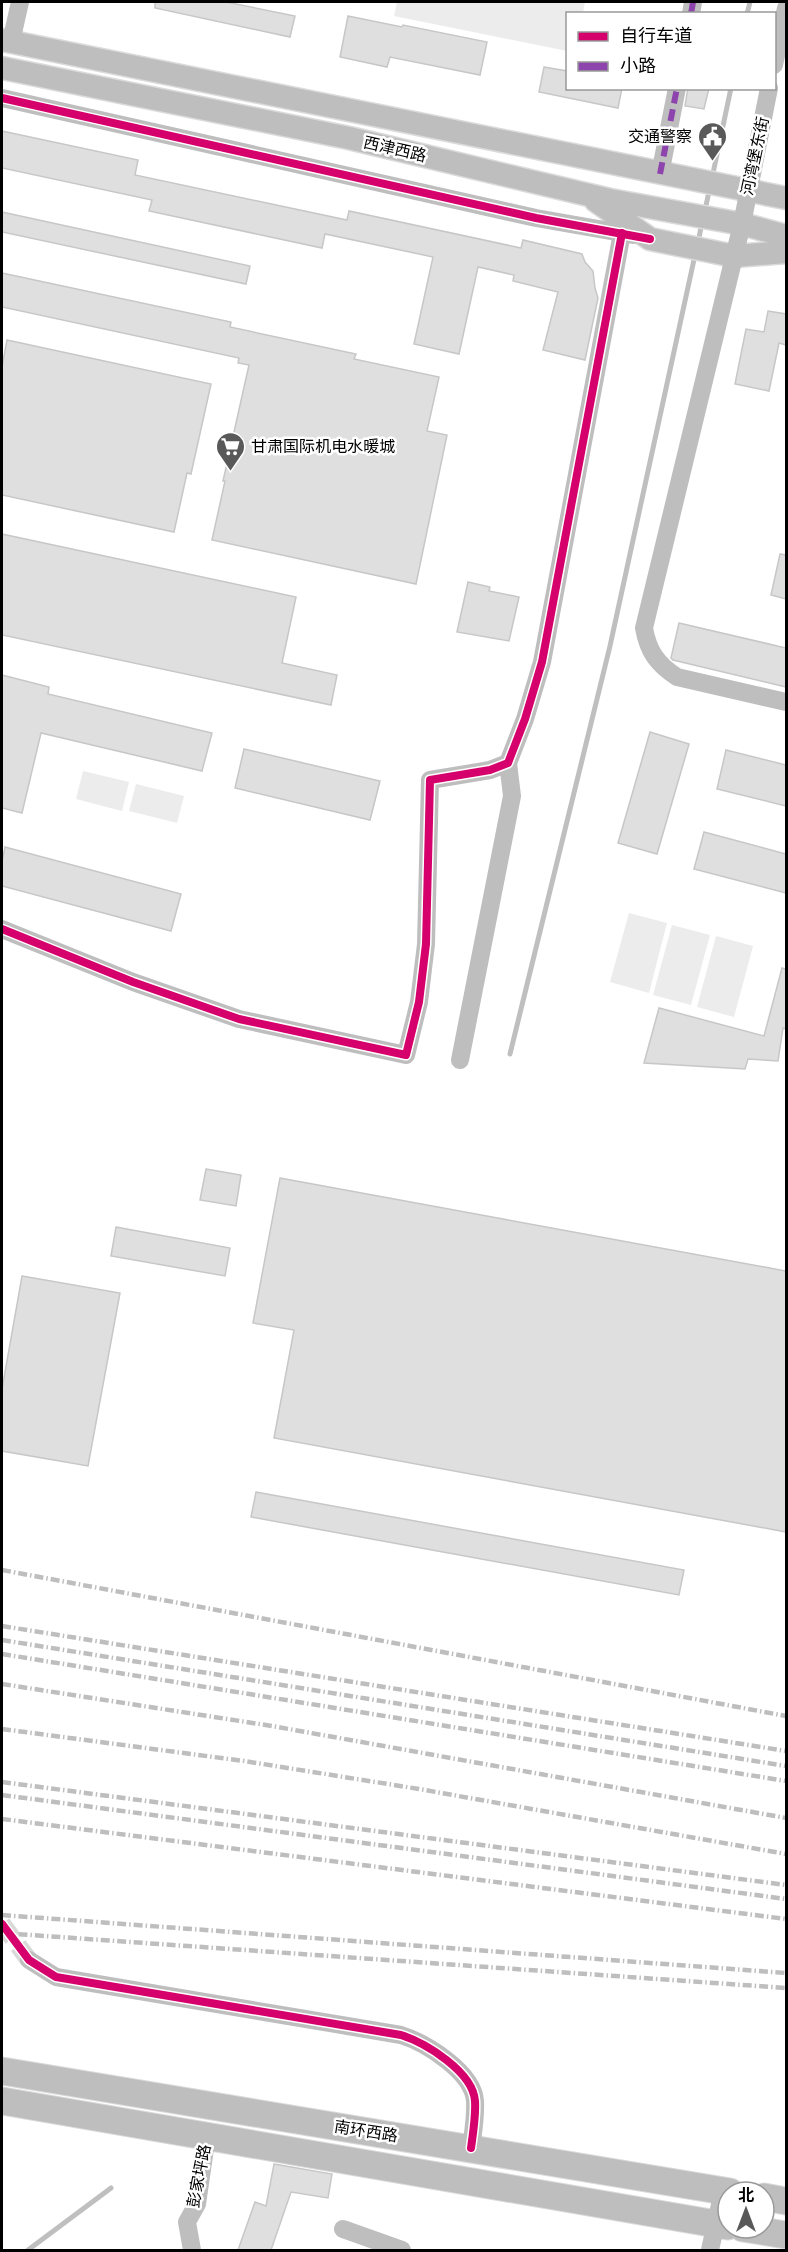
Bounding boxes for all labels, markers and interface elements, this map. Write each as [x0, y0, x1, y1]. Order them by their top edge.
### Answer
legend [566, 12, 776, 90]
text: 自行车道 [620, 25, 692, 46]
text: 小路 [620, 55, 656, 76]
street label: 河湾堡东街 [737, 115, 773, 197]
public building icon: 交通警察 [697, 120, 729, 162]
place label: 交通警察 [628, 127, 692, 146]
street label: 西津西路 [362, 133, 428, 165]
supermarket icon: 甘肃国际机电水暖城 [214, 430, 246, 472]
place label: 甘肃国际机电水暖城 [251, 437, 395, 456]
street label: 南环西路 [333, 2117, 399, 2145]
street label: 彭家坪路 [184, 2143, 214, 2209]
north arrow [716, 2180, 776, 2240]
text: 北 [738, 2186, 754, 2205]

